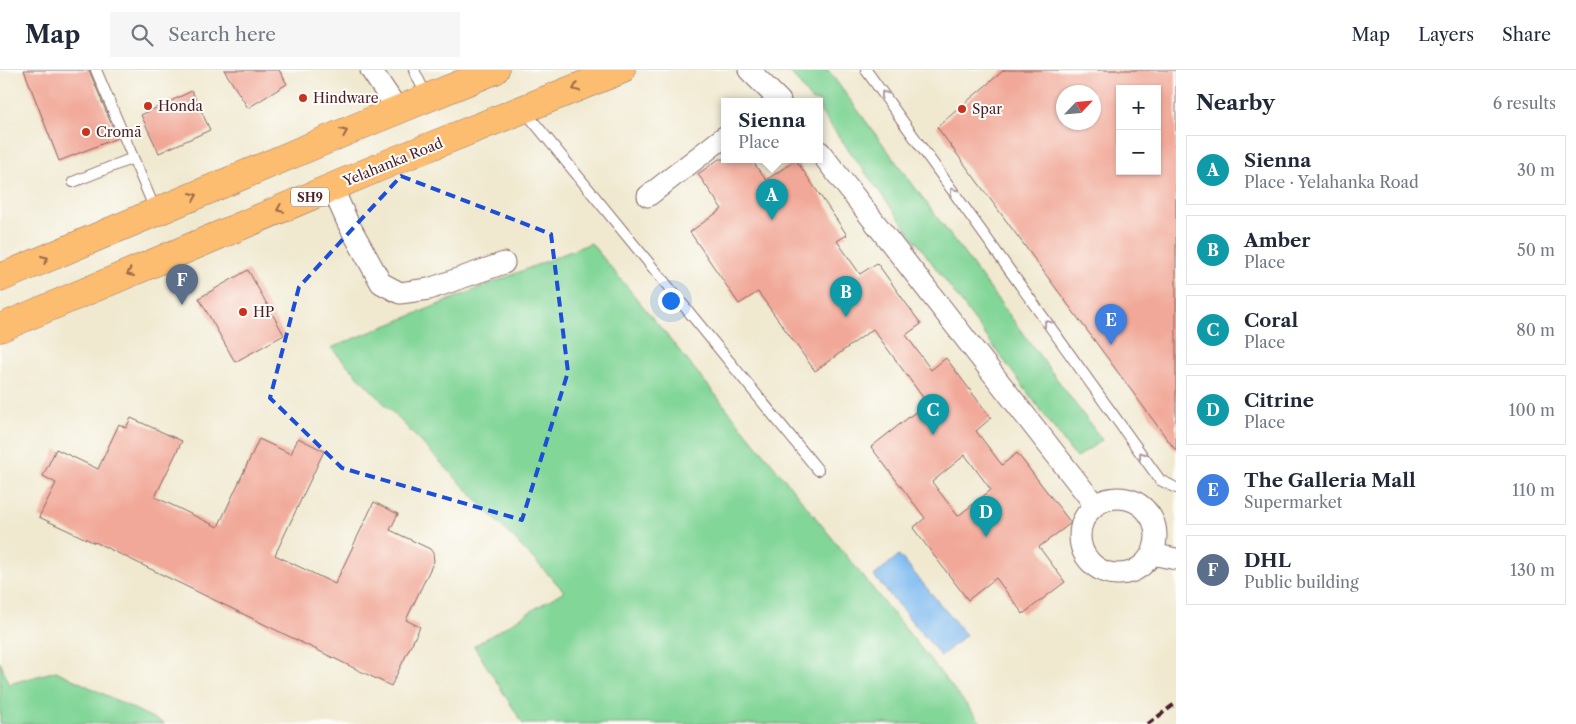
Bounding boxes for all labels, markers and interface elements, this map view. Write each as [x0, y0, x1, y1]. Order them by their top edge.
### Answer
search box [110, 12, 460, 57]
text: Map [25, 20, 80, 49]
icon: search [128, 21, 156, 49]
text: Search here [168, 23, 276, 46]
text: Map [1352, 24, 1390, 46]
text: Layers [1418, 24, 1474, 46]
text: Share [1502, 24, 1551, 46]
one-way arrow [572, 82, 581, 92]
north arrow [1056, 85, 1101, 130]
map controls [1116, 85, 1161, 175]
button: + [1116, 85, 1161, 130]
place label: Hindware [313, 89, 379, 107]
text: Nearby [1196, 90, 1275, 115]
one-way arrow [881, 91, 890, 100]
marker: Hindware [297, 92, 309, 104]
text: 6 results [1493, 93, 1556, 113]
place label: Honda [158, 97, 204, 115]
popup [721, 98, 823, 163]
marker: Honda [142, 100, 154, 112]
place label: Spar [972, 100, 1002, 118]
marker: Spar [956, 103, 968, 115]
text: Sienna [738, 109, 806, 132]
place label: Cromā [96, 123, 142, 141]
marker: Cromā [80, 126, 92, 138]
one-way arrow [339, 128, 348, 139]
button: − [1116, 130, 1161, 175]
text: Place [738, 132, 779, 152]
street label: Yelahanka Road [340, 134, 446, 191]
text: Sienna [1244, 149, 1311, 172]
text: A [1207, 160, 1219, 180]
text: 30 m [1517, 160, 1555, 180]
text: Place · Yelahanka Road [1244, 172, 1419, 192]
pin: A [756, 179, 788, 220]
one-way arrow [950, 187, 959, 197]
road number: SH9 [291, 188, 329, 206]
one-way arrow [190, 191, 198, 201]
one-way arrow [276, 203, 285, 214]
text: Amber [1244, 229, 1311, 252]
text: B [1207, 240, 1219, 260]
text: 50 m [1517, 240, 1555, 260]
text: Place [1244, 252, 1285, 272]
one-way arrow [40, 255, 49, 265]
pin: F [166, 264, 198, 305]
one-way arrow [126, 266, 135, 277]
pin: B [830, 276, 862, 317]
your location [658, 288, 684, 314]
place label: HP [253, 303, 274, 321]
pin: E [1095, 304, 1127, 345]
marker: HP [237, 306, 249, 318]
text: Coral [1244, 309, 1298, 332]
one-way arrow [1044, 319, 1053, 329]
text: C [1207, 320, 1219, 340]
text: 80 m [1516, 320, 1555, 340]
text: Place [1244, 332, 1285, 352]
text: Citrine [1244, 389, 1314, 412]
pin: C [917, 394, 949, 435]
text: D [1206, 400, 1220, 420]
text: 100 m [1509, 400, 1555, 420]
text: Place [1244, 412, 1285, 432]
one-way arrow [1139, 451, 1148, 461]
text: The Galleria Mall [1244, 469, 1416, 492]
text: E [1207, 480, 1219, 500]
text: 110 m [1512, 480, 1555, 500]
text: Supermarket [1244, 492, 1342, 512]
pin: D [970, 496, 1002, 537]
text: DHL [1244, 549, 1291, 572]
text: F [1208, 560, 1218, 580]
text: 130 m [1510, 560, 1555, 580]
text: Public building [1244, 572, 1359, 592]

